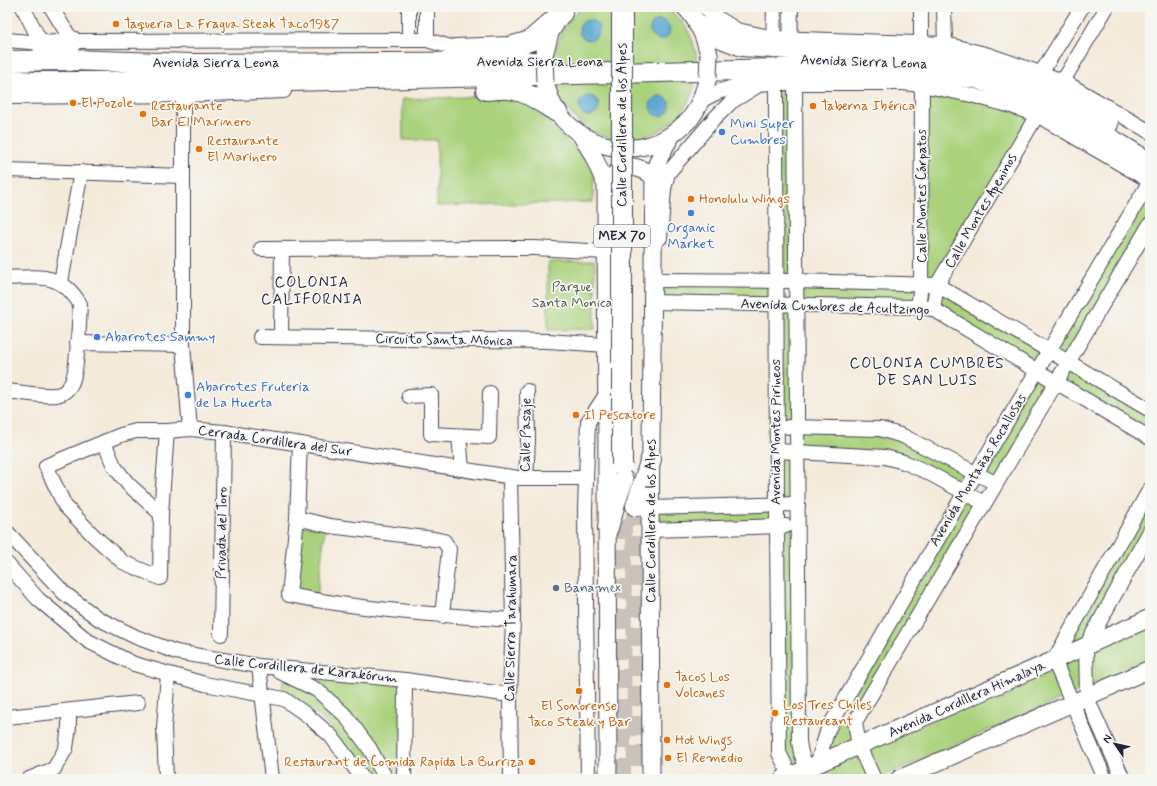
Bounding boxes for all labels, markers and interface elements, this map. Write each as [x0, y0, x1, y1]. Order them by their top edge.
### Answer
place label: Taqueria La Fragua Steak Taco1987 [124, 15, 340, 33]
marker: Taqueria La Fragua Steak Taco1987 [111, 19, 121, 29]
street label: Calle Cordillera de los Alpes [613, 43, 631, 207]
street label: Avenida Sierra Leona [800, 51, 928, 73]
street label: Avenida Sierra Leona [476, 53, 604, 71]
street label: Avenida Sierra Leona [152, 54, 280, 72]
place label: El Pozole [81, 94, 133, 112]
place label: Restaurante Bar El Marinero [151, 97, 251, 131]
place label: Taberna Ibérica [821, 97, 915, 115]
marker: El Pozole [68, 98, 78, 108]
marker: Taberna Ibérica [808, 101, 818, 111]
marker: Restaurante Bar El Marinero [138, 109, 148, 119]
place label: Mini Super Cumbres [730, 115, 794, 149]
marker: Mini Super Cumbres [717, 127, 727, 137]
street label: Calle Montes Cárpatos [913, 129, 931, 263]
place label: Restaurante El Marinero [207, 132, 279, 166]
marker: Restaurante El Marinero [194, 144, 204, 154]
street label: Calle Montes Apeninos [941, 150, 1022, 272]
place label: Honolulu Wings [699, 190, 790, 208]
marker: Honolulu Wings [686, 194, 696, 204]
marker: Organic Market [686, 208, 696, 218]
place label: Organic Market [667, 219, 716, 253]
road number: MEX 70 [594, 225, 650, 247]
district label: COLONIA CALIFORNIA [261, 273, 363, 310]
park label: Parque Santa Monica [532, 278, 613, 312]
street label: Avenida Cumbres de Acultzingo [740, 295, 930, 320]
place label: Abarrotes Sammy [105, 328, 215, 346]
street label: Circuito Santa Mónica [375, 330, 513, 350]
marker: Abarrotes Sammy [92, 332, 102, 342]
district label: COLONIA CUMBRES DE SAN LUIS [849, 354, 1005, 391]
street label: Avenida Montes Pirineos [767, 359, 785, 505]
place label: Abarrotes Fruteria de La Huerta [196, 378, 309, 412]
marker: Abarrotes Fruteria de La Huerta [183, 390, 193, 400]
street label: Avenida Montañas Rocallosas [925, 391, 1031, 549]
street label: Calle Pasaje [516, 398, 536, 472]
place label: Il Pescatore [584, 406, 656, 424]
marker: Il Pescatore [571, 410, 581, 420]
street label: Cerrada Cordillera del Sur [197, 421, 353, 461]
street label: Calle Cordillera de los Alpes [642, 439, 660, 603]
street label: Privada del Toro [212, 487, 232, 579]
street label: Calle Sierra Tarahumara [501, 554, 521, 702]
place label: Banamex [564, 579, 622, 597]
marker: Banamex [551, 583, 561, 593]
street label: Calle Cordillera de Karakórum [214, 650, 398, 688]
street label: Avenida Cordillera Himalaya [885, 656, 1049, 742]
place label: Tacos Los Volcanes [675, 668, 730, 702]
marker: Tacos Los Volcanes [662, 680, 672, 690]
marker: El Sonorense Taco Steak y Bar [574, 686, 584, 696]
place label: Los Tres Chiles Restaureant [783, 696, 872, 730]
place label: El Sonorense Taco Steak y Bar [528, 697, 630, 731]
marker: Los Tres Chiles Restaureant [770, 708, 780, 718]
north arrow [1095, 724, 1135, 764]
place label: Hot Wings [675, 731, 733, 751]
text: N [1100, 732, 1115, 746]
marker: Hot Wings [662, 735, 672, 745]
place label: El Remedio [676, 749, 743, 767]
place label: Restaurant de Comida Rapida La Burriza [284, 753, 524, 771]
marker: El Remedio [663, 753, 673, 763]
marker: Restaurant de Comida Rapida La Burriza [527, 757, 537, 767]

